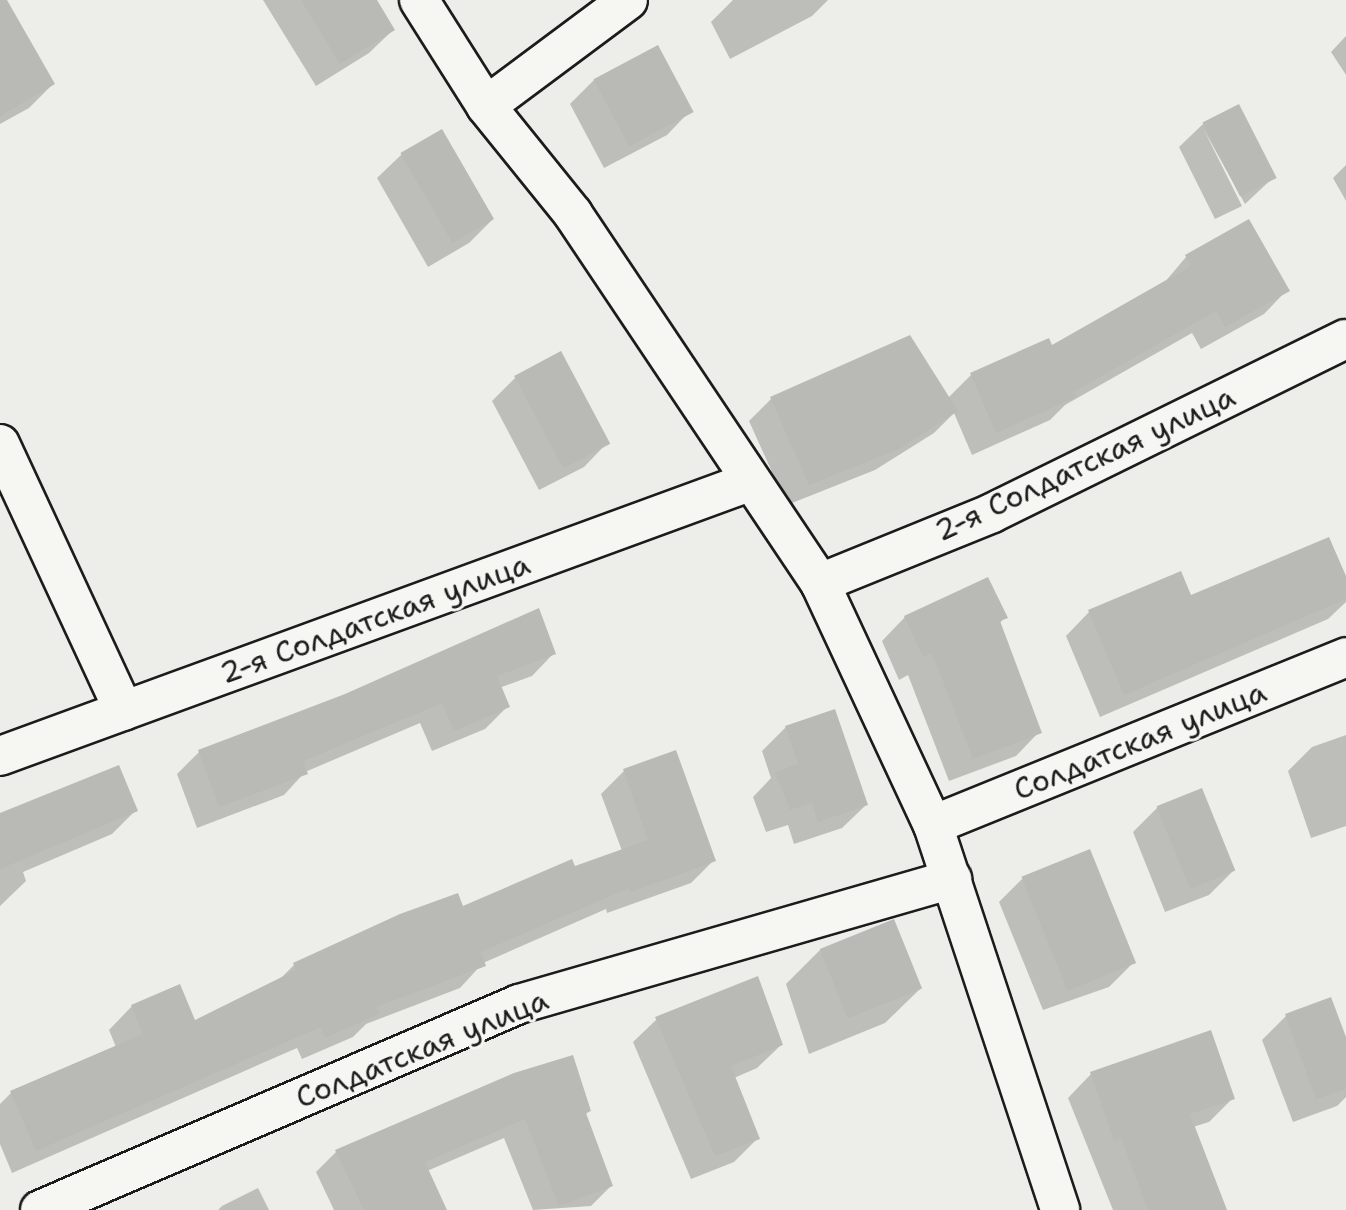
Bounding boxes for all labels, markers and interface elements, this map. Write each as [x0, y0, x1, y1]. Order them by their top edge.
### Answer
street label: 2-я Солдатская улица [929, 379, 1241, 549]
street label: 2-я Солдатская улица [215, 546, 535, 692]
street label: Солдатская улица [1008, 674, 1272, 808]
street label: Солдатская улица [290, 982, 554, 1116]

